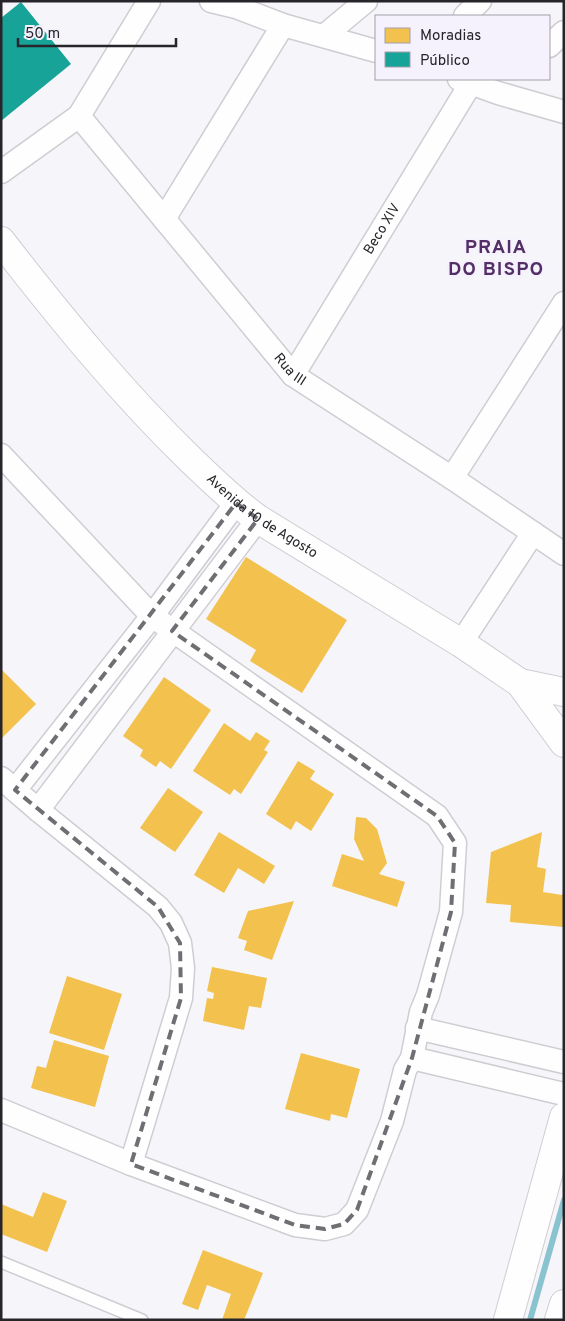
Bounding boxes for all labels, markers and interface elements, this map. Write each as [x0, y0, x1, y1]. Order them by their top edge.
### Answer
scale bar [18, 15, 175, 47]
legend [375, 15, 550, 80]
text: 50 m [25, 25, 60, 44]
text: Moradias [420, 27, 481, 46]
text: Público [420, 52, 470, 71]
street label: Beco XIV [360, 200, 404, 258]
district label: PRAIA DO BISPO [448, 236, 544, 282]
street label: Rua III [270, 350, 309, 390]
street label: Avenida 10 de Agosto [203, 470, 321, 562]

